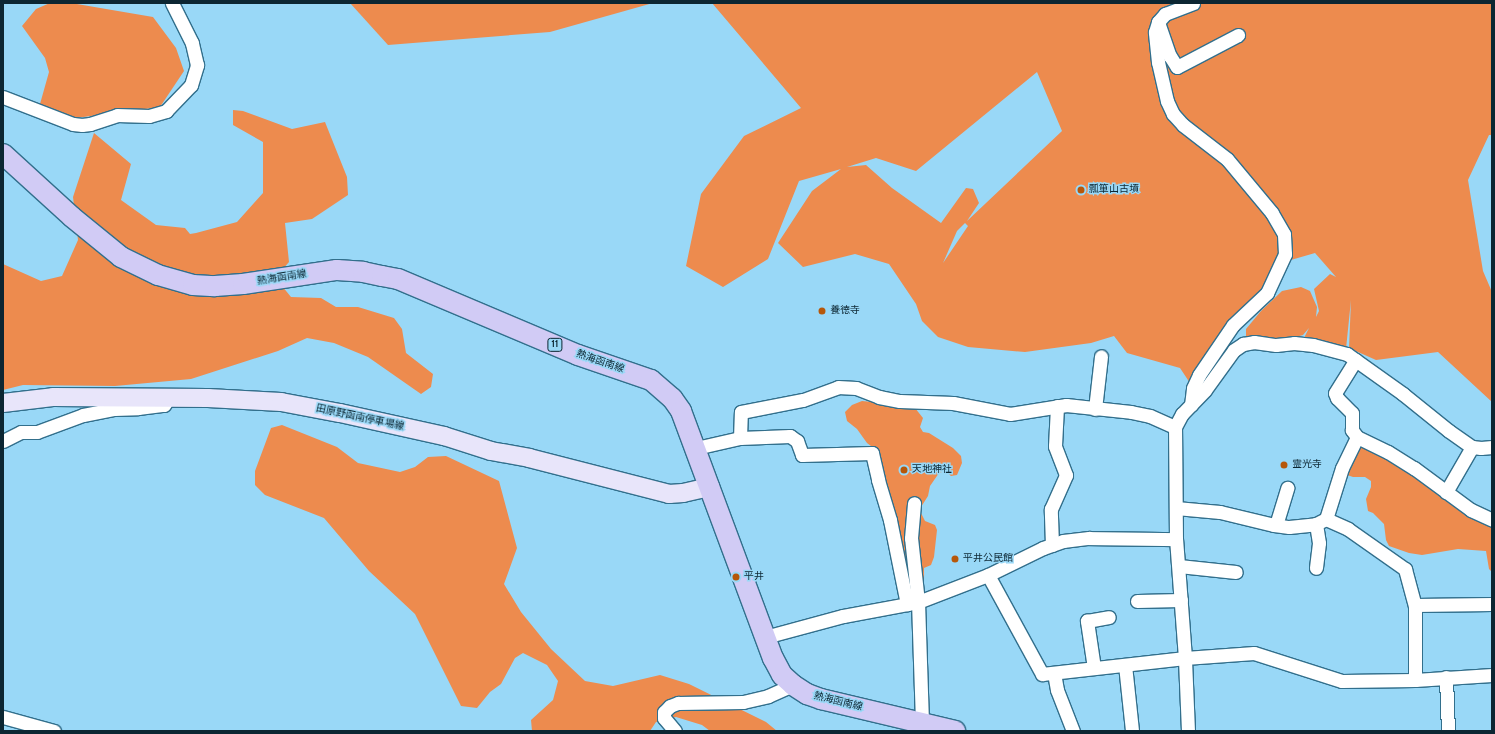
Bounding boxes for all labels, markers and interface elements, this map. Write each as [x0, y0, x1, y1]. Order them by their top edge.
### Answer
place label: 瓢箪山古墳 [1089, 184, 1139, 196]
marker: 瓢箪山古墳 [1076, 185, 1086, 195]
street label: 熱海函南線 [256, 268, 308, 288]
place label: 養徳寺 [830, 305, 860, 317]
marker: 養徳寺 [817, 306, 827, 316]
road number: 11 [547, 338, 563, 352]
street label: 熱海函南線 [574, 348, 626, 376]
street label: 田原野函南停車場線 [315, 403, 405, 433]
place label: 霊光寺 [1292, 459, 1322, 471]
marker: 霊光寺 [1279, 460, 1289, 470]
place label: 天地神社 [912, 464, 952, 476]
marker: 天地神社 [899, 465, 909, 475]
place label: 平井公民館 [963, 553, 1013, 565]
marker: 平井公民館 [950, 554, 960, 564]
place label: 平井 [744, 571, 764, 583]
marker: 平井 [731, 572, 741, 582]
street label: 熱海函南線 [812, 690, 864, 714]

